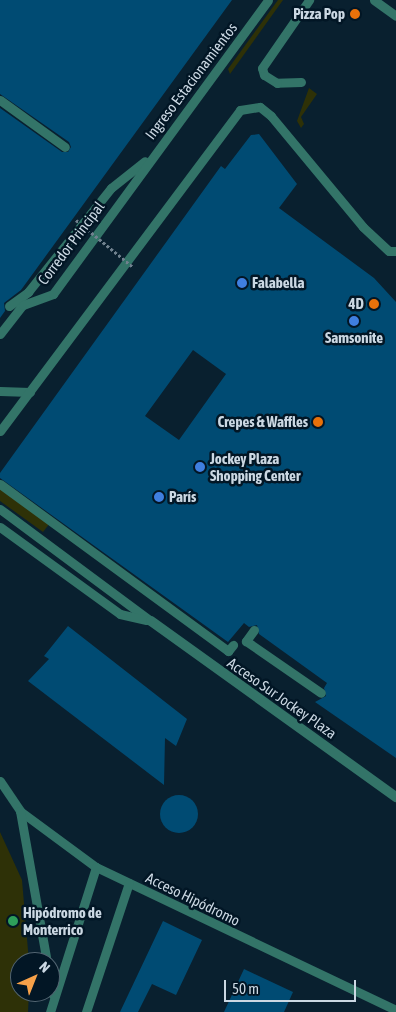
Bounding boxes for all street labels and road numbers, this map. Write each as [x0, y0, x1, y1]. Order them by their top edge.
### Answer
street label: Ingreso Estacionamientos [141, 19, 241, 143]
street label: Corredor Principal [34, 198, 108, 288]
street label: Acceso Sur Jockey Plaza [224, 654, 340, 742]
street label: Acceso Hipódromo [143, 868, 243, 930]

